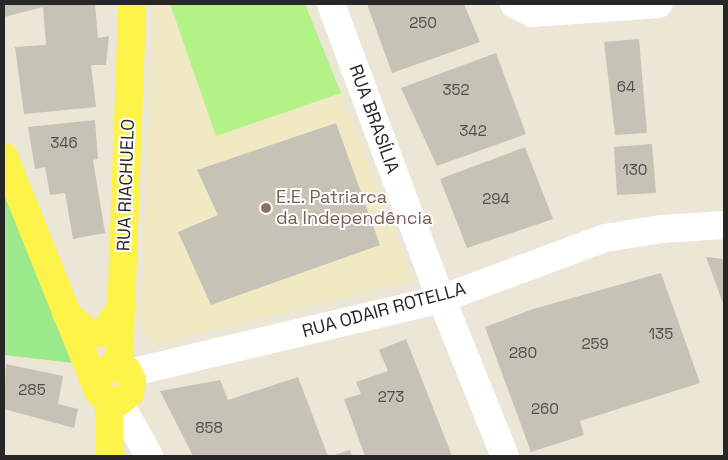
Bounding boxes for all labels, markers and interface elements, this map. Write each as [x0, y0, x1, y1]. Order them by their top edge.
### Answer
house number: 250 [409, 14, 437, 32]
street label: RUA BRASÍLIA [344, 61, 404, 177]
house number: 64 [617, 78, 635, 96]
house number: 352 [443, 81, 469, 99]
street label: RUA RIACHUELO [113, 118, 139, 252]
house number: 342 [459, 122, 487, 140]
house number: 346 [50, 134, 78, 152]
house number: 130 [623, 161, 647, 179]
place label: E.E. Patriarca da Independência [276, 187, 432, 230]
house number: 294 [482, 190, 510, 208]
marker: E.E. Patriarca da Independência [260, 202, 272, 214]
street label: RUA ODAIR ROTELLA [300, 278, 468, 342]
house number: 135 [649, 325, 673, 343]
house number: 259 [581, 335, 609, 353]
house number: 280 [509, 344, 537, 362]
house number: 285 [18, 381, 46, 399]
house number: 273 [378, 388, 404, 406]
house number: 260 [531, 400, 559, 418]
house number: 858 [195, 419, 223, 437]

